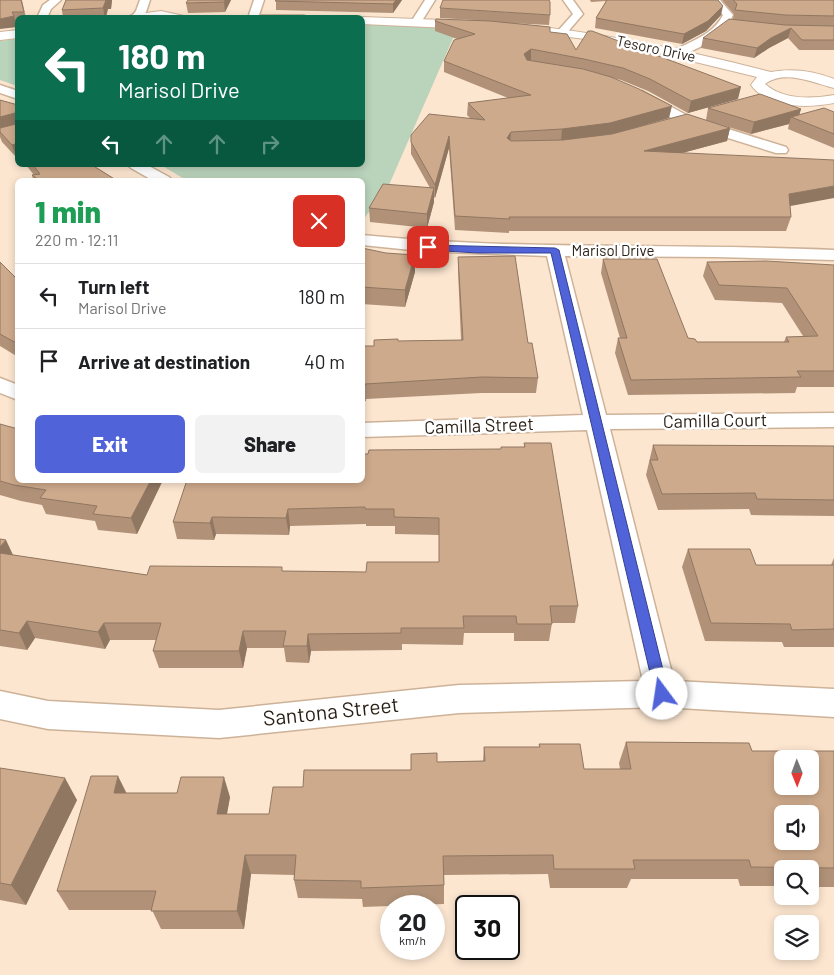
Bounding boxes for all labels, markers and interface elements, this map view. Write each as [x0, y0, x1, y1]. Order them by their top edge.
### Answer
street label: Tesoro Drive [615, 31, 698, 65]
text: 180 m [118, 34, 206, 76]
icon: left [35, 35, 100, 100]
text: Marisol Drive [118, 76, 240, 102]
icon: left [97, 130, 125, 158]
icon: ahead [150, 130, 178, 158]
icon: ahead [203, 130, 231, 158]
icon: right [256, 130, 284, 158]
text: 1 min [35, 193, 101, 229]
button: close [293, 195, 345, 247]
pin [407, 226, 449, 268]
text: 220 m · 12:11 [35, 230, 118, 249]
icon: arrive [414, 233, 442, 261]
street label: Marisol Drive [572, 241, 654, 259]
text: Turn left [78, 275, 149, 298]
icon: left [35, 282, 63, 310]
text: 180 m [298, 285, 345, 308]
text: Marisol Drive [78, 298, 166, 317]
icon: arrive [35, 347, 63, 375]
text: Arrive at destination [78, 350, 250, 373]
text: 40 m [304, 350, 345, 373]
street label: Camilla Court [663, 408, 767, 432]
street label: Camilla Street [424, 412, 534, 438]
button: Exit [35, 415, 185, 473]
button: Share [195, 415, 345, 473]
position arrow [635, 667, 687, 719]
street label: Santona Street [262, 691, 400, 730]
north arrow [774, 750, 819, 795]
map controls [774, 750, 819, 960]
button: sound [774, 805, 819, 850]
button: search [774, 860, 819, 905]
speed limit sign: 30 [455, 895, 520, 960]
text: 20 [398, 906, 427, 936]
button: layers [774, 915, 819, 960]
text: km/h [399, 933, 426, 947]

